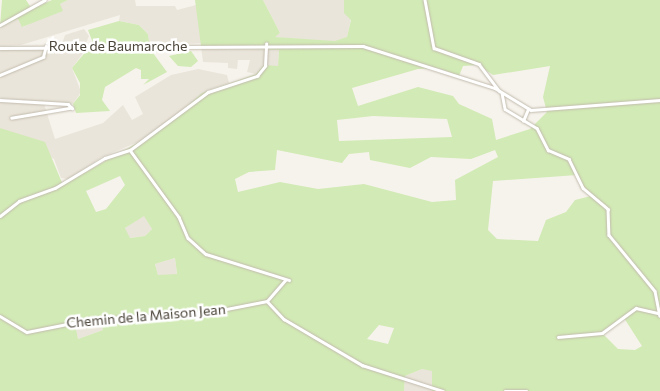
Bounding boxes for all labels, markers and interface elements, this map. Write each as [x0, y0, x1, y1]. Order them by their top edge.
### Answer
street label: Route de Baumaroche [49, 38, 187, 54]
street label: Chemin de la Maison Jean [66, 301, 226, 331]

